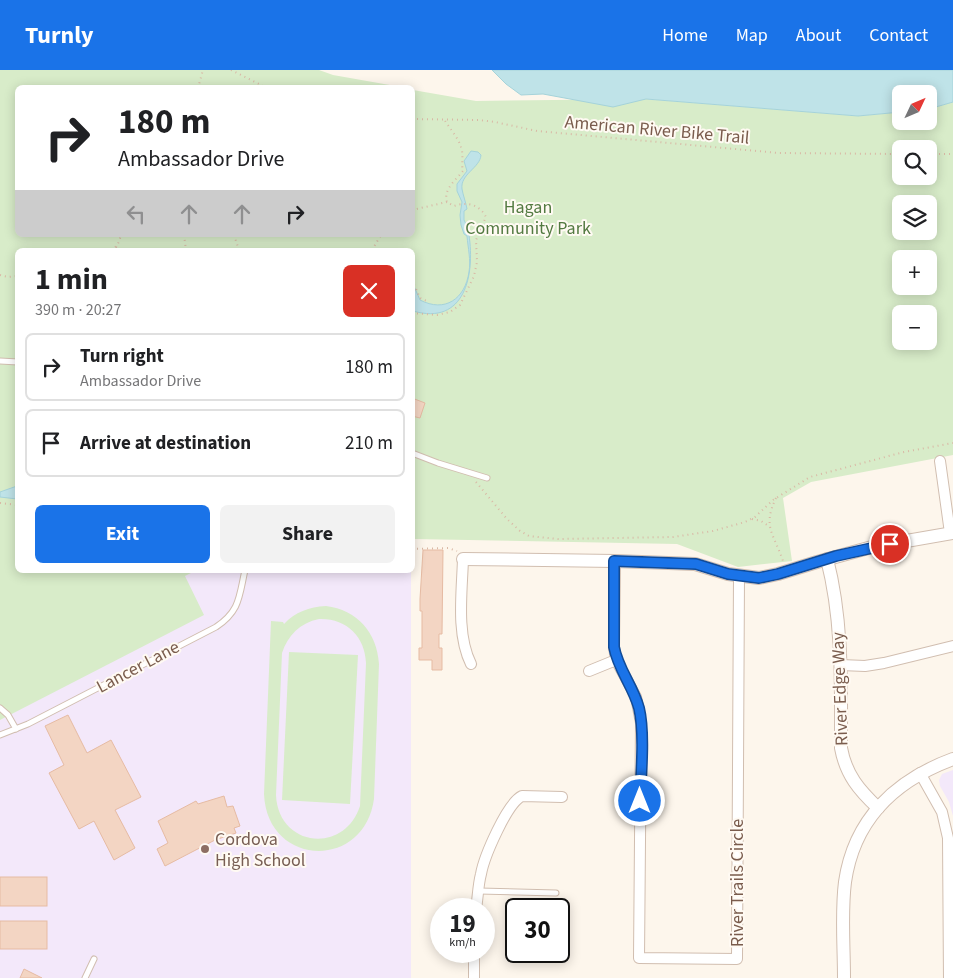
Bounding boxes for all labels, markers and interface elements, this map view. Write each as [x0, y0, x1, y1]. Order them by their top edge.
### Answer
text: Turnly [25, 18, 94, 53]
text: Home [662, 23, 708, 48]
text: Map [736, 23, 768, 48]
text: About [796, 23, 841, 48]
text: Contact [869, 23, 928, 48]
north arrow [892, 85, 938, 130]
map controls [892, 85, 937, 350]
text: 180 m [118, 97, 210, 147]
icon: right [35, 105, 100, 170]
street label: American River Bike Trail [564, 109, 750, 151]
button: search [892, 140, 937, 185]
text: Ambassador Drive [118, 143, 285, 175]
park label: Hagan Community Park [465, 195, 591, 241]
button: layers [892, 195, 937, 240]
icon: left [122, 200, 150, 228]
icon: ahead [175, 200, 203, 228]
icon: ahead [228, 200, 256, 228]
icon: right [281, 200, 309, 228]
button: + [892, 250, 937, 295]
text: 1 min [35, 258, 108, 301]
button: close [343, 265, 395, 317]
text: 390 m · 20:27 [35, 299, 122, 321]
button: − [892, 305, 937, 350]
text: Turn right [80, 343, 164, 370]
icon: right [37, 353, 65, 381]
text: 180 m [345, 354, 393, 381]
text: Ambassador Drive [80, 370, 201, 392]
icon: arrive [37, 429, 65, 457]
text: Arrive at destination [80, 430, 251, 457]
text: 210 m [345, 430, 393, 457]
button: Exit [35, 505, 210, 563]
button: Share [220, 505, 395, 563]
pin [869, 523, 911, 565]
icon: arrive [876, 530, 904, 558]
street label: River Edge Way [826, 631, 854, 746]
street label: Lancer Lane [92, 635, 184, 699]
position arrow [613, 774, 665, 826]
street label: River Trails Circle [725, 819, 750, 947]
place label: Cordova High School [215, 827, 305, 873]
marker: Cordova High School [199, 843, 211, 855]
speed limit sign: 30 [505, 898, 570, 963]
text: 19 [449, 906, 476, 942]
text: km/h [449, 934, 476, 951]

